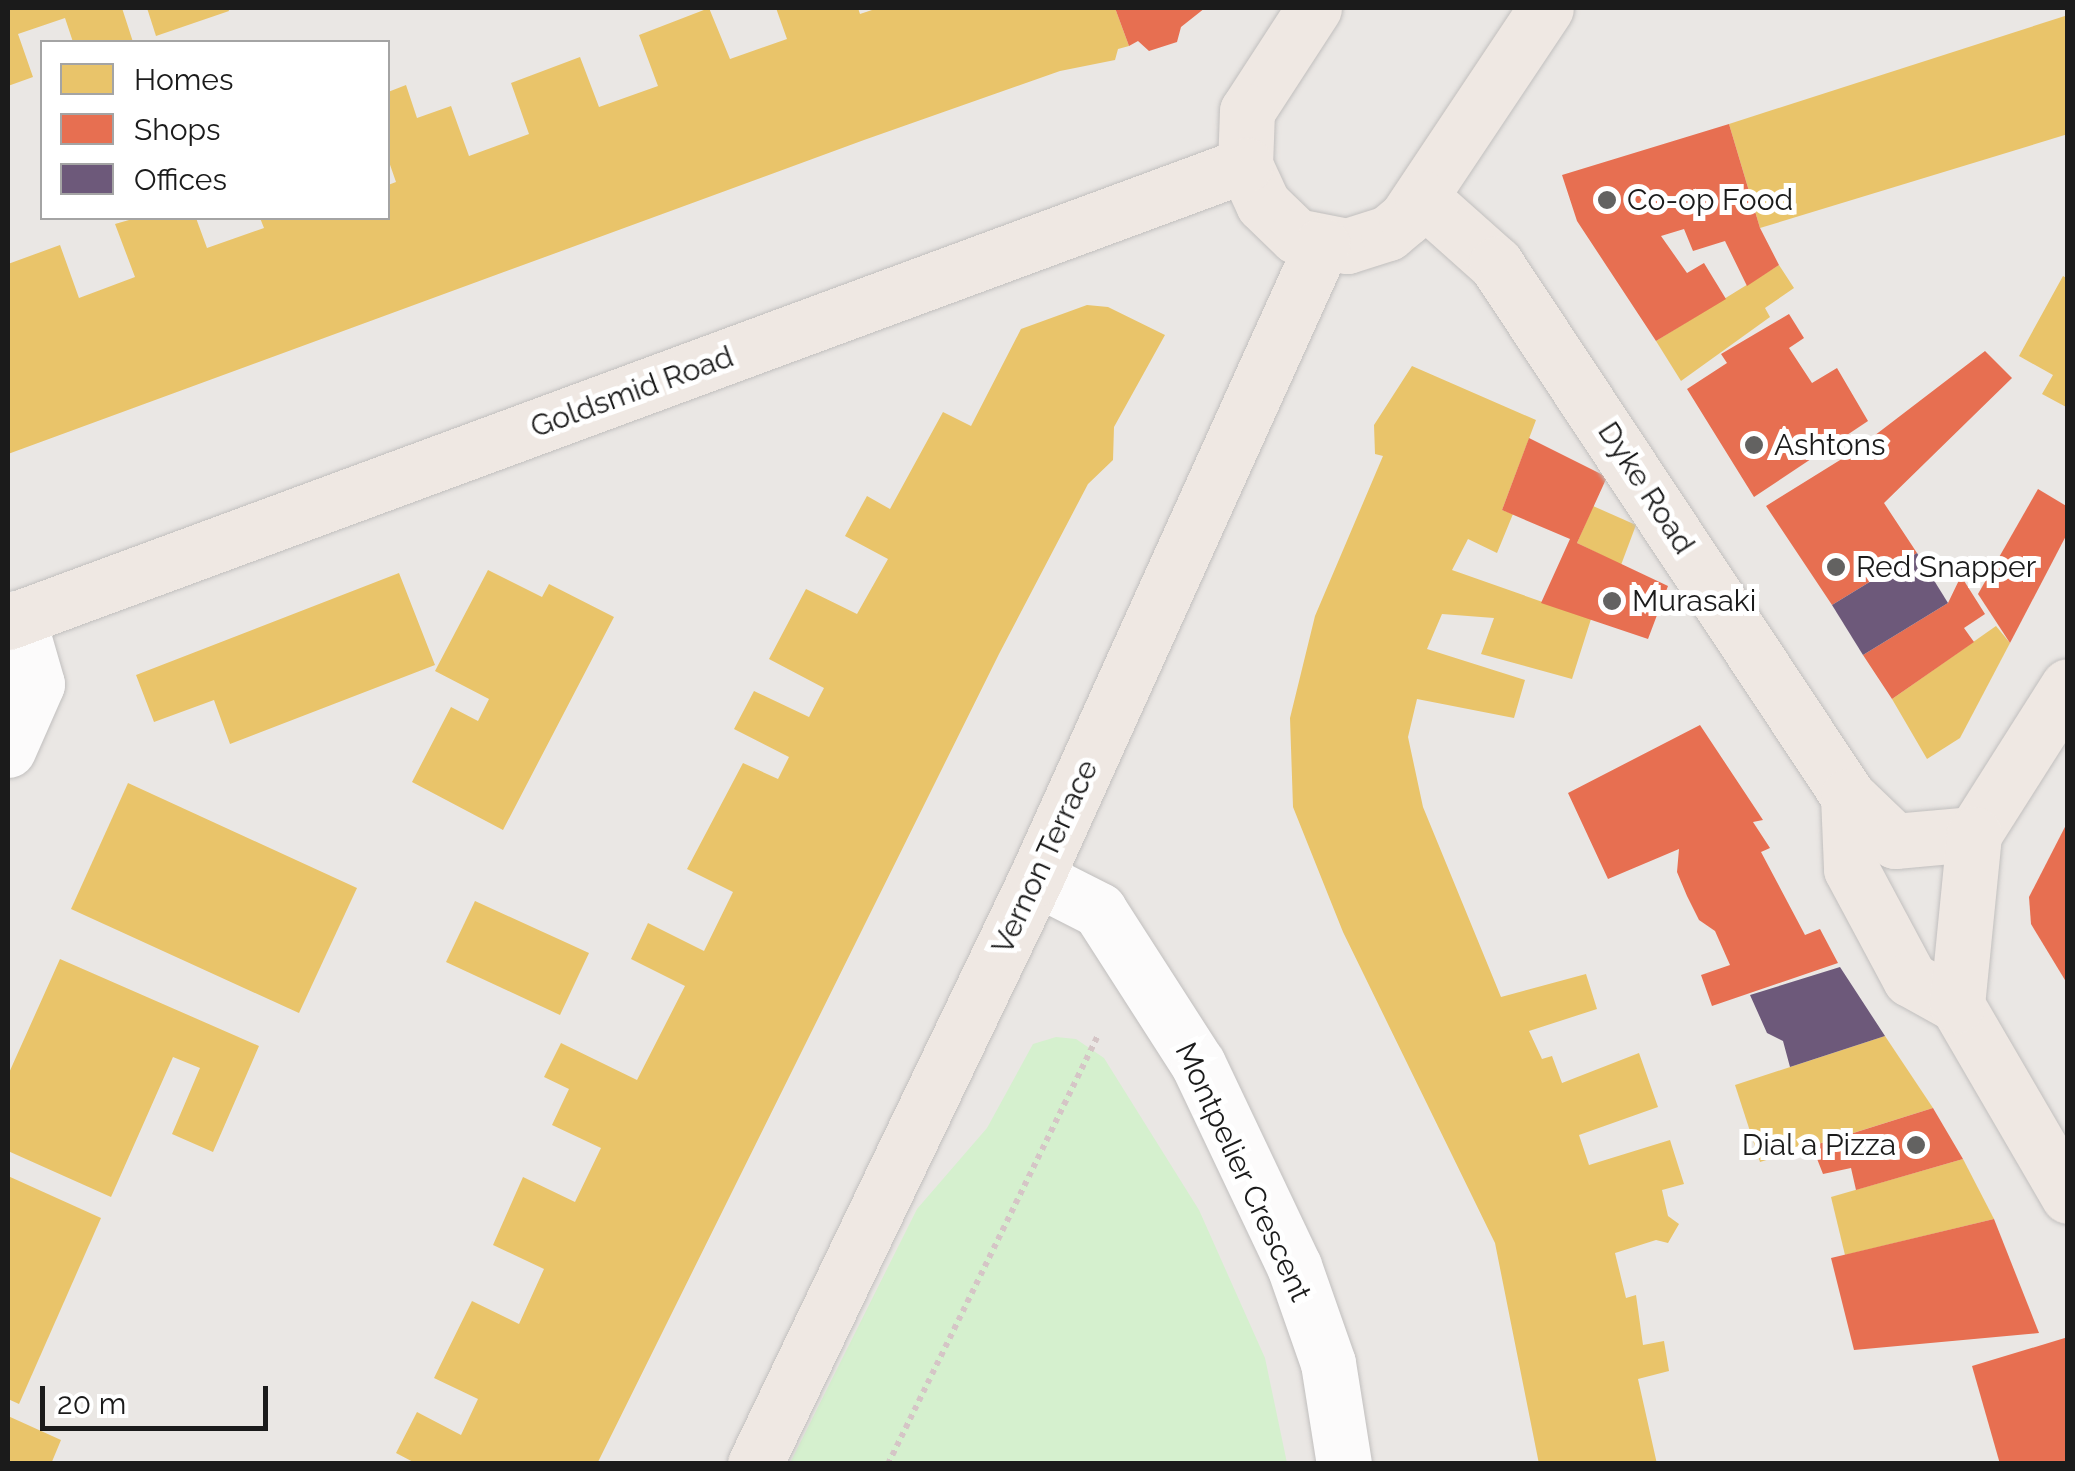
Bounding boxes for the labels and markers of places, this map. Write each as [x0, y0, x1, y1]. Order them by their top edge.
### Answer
place label: Co-op Food [1627, 182, 1793, 218]
marker: Co-op Food [1596, 189, 1618, 211]
place label: Ashtons [1774, 427, 1886, 463]
marker: Ashtons [1743, 434, 1765, 456]
place label: Red Snapper [1856, 549, 2036, 585]
marker: Red Snapper [1825, 556, 1847, 578]
place label: Murasaki [1632, 583, 1756, 619]
marker: Murasaki [1601, 590, 1623, 612]
place label: Dial a Pizza [1741, 1127, 1896, 1163]
marker: Dial a Pizza [1905, 1134, 1927, 1156]

